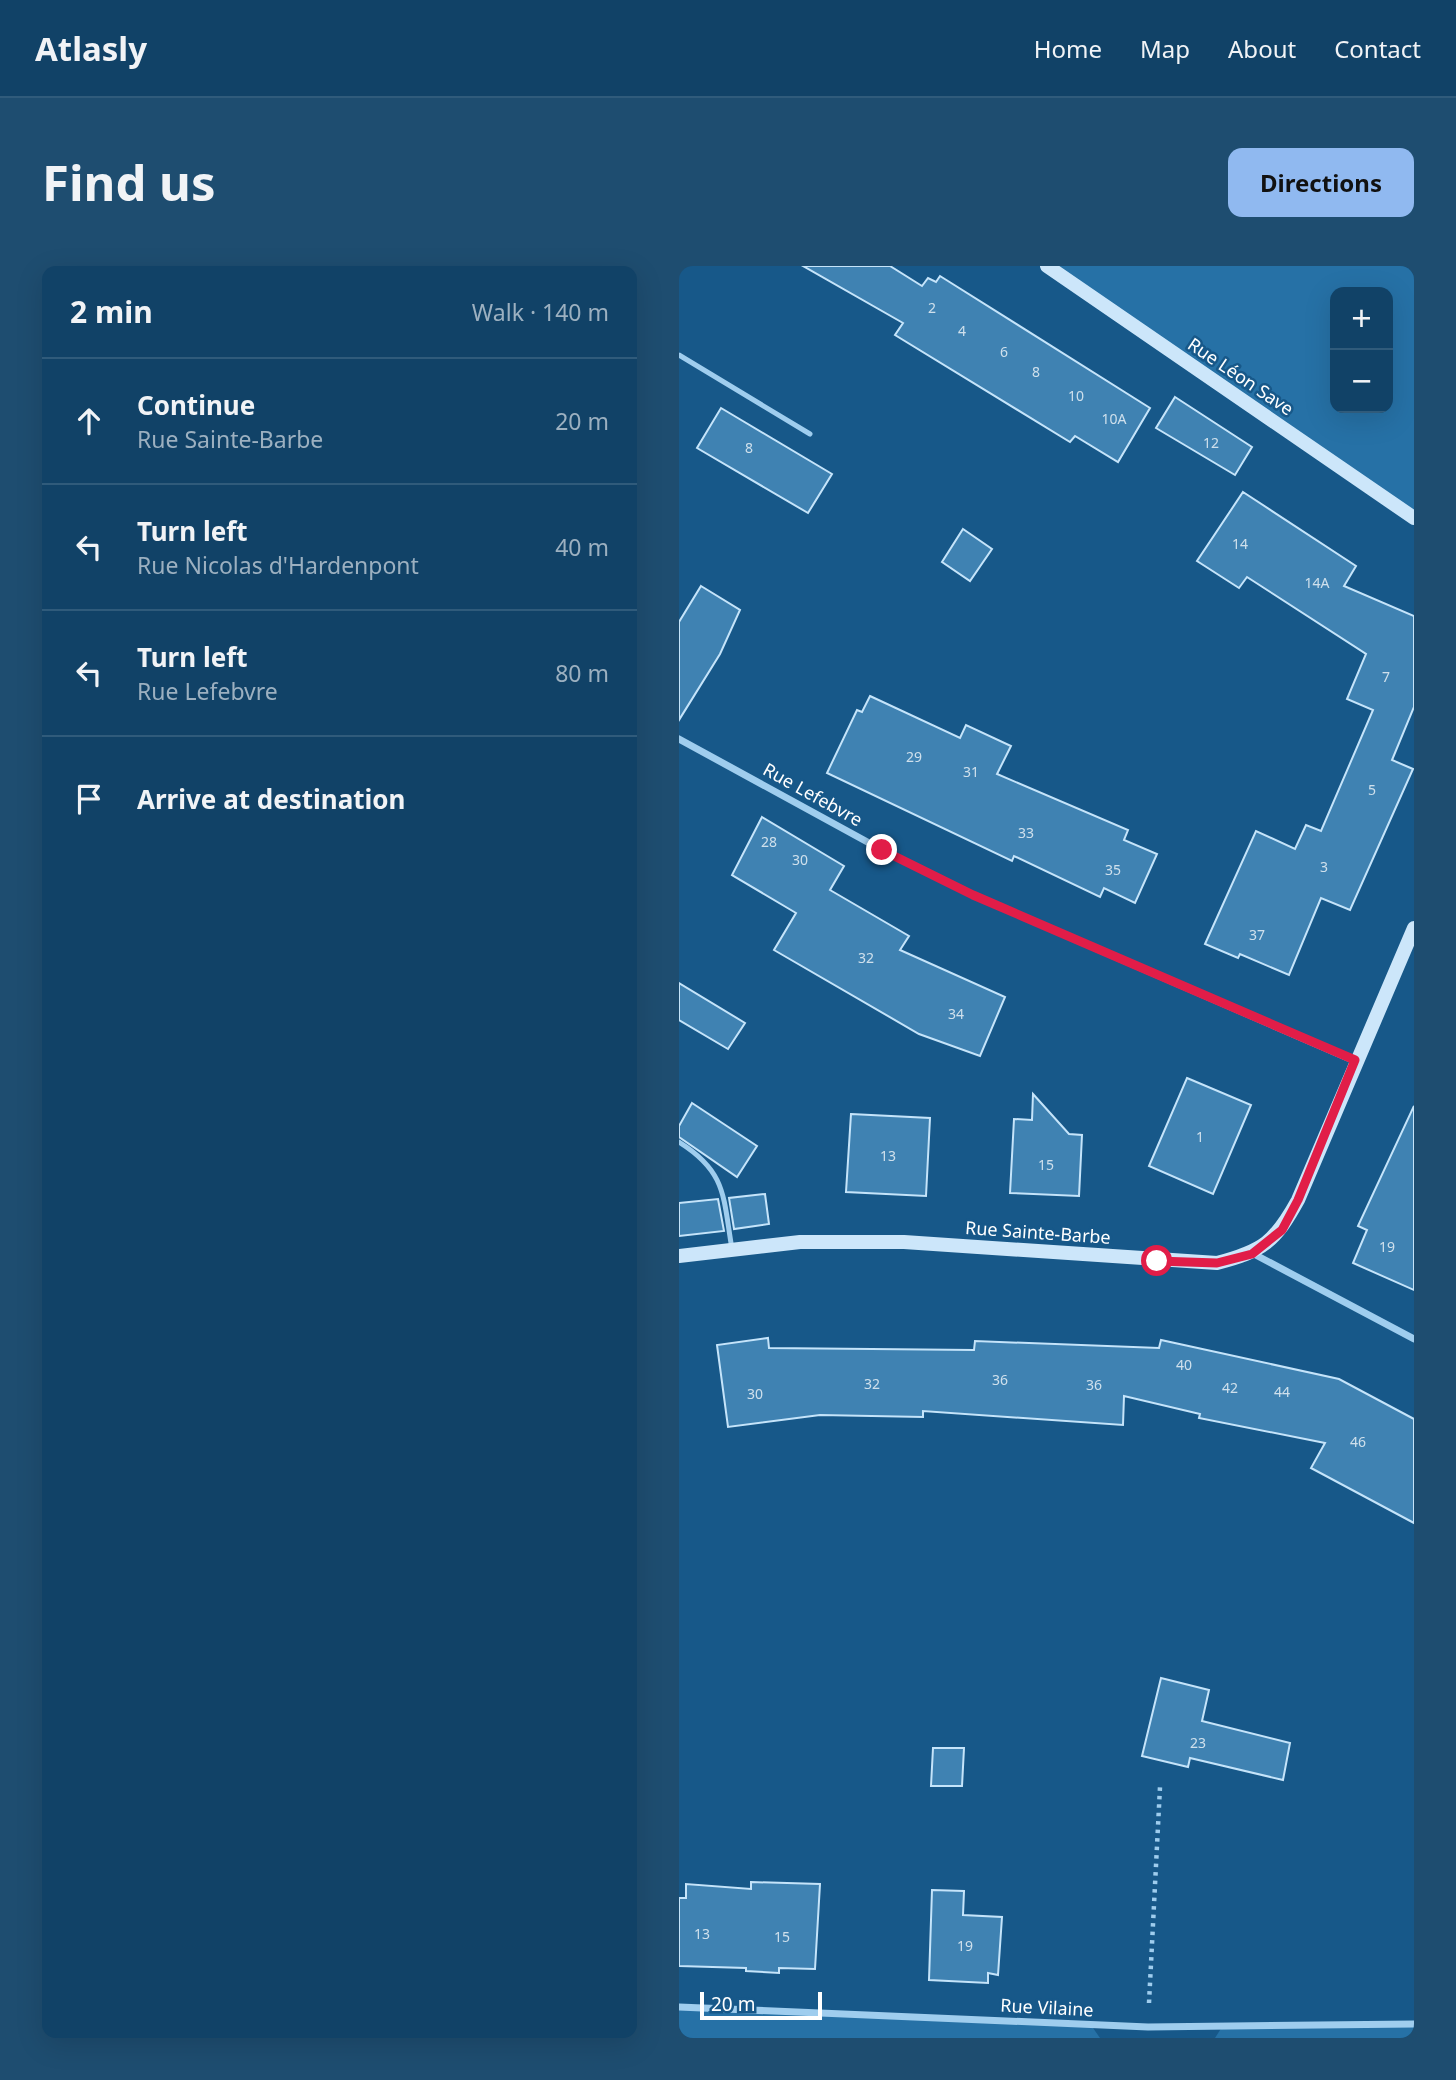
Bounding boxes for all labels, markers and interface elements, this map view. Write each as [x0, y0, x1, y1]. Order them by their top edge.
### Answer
text: Atlasly [35, 26, 147, 71]
text: Home [1034, 32, 1102, 65]
text: Map [1140, 32, 1190, 65]
text: About [1228, 32, 1296, 65]
text: Contact [1334, 32, 1421, 65]
button: Directions [1228, 148, 1414, 217]
text: Find us [42, 149, 216, 215]
map controls [1330, 287, 1393, 413]
button: + [1330, 287, 1393, 350]
text: 2 min [70, 291, 153, 332]
text: Walk · 140 m [472, 296, 609, 328]
house number: 2 [928, 298, 936, 317]
house number: 4 [958, 321, 966, 340]
street label: Rue Léon Save [1183, 332, 1299, 420]
house number: 6 [1000, 342, 1008, 361]
button: − [1330, 350, 1393, 413]
house number: 8 [1032, 362, 1040, 381]
house number: 10 [1068, 386, 1084, 405]
text: Continue [137, 387, 255, 423]
icon: ahead [70, 402, 108, 440]
text: 20 m [555, 405, 609, 437]
house number: 10A [1102, 409, 1127, 428]
text: Rue Sainte-Barbe [137, 423, 323, 455]
house number: 12 [1203, 433, 1219, 452]
house number: 8 [745, 438, 753, 457]
text: Turn left [137, 513, 248, 549]
icon: left [70, 528, 108, 566]
text: 40 m [555, 531, 609, 563]
house number: 14 [1232, 534, 1248, 553]
text: Rue Nicolas d'Hardenpont [137, 549, 419, 581]
house number: 14A [1305, 573, 1330, 592]
text: Turn left [137, 639, 248, 675]
icon: left [70, 654, 108, 692]
text: 80 m [555, 657, 609, 689]
house number: 7 [1382, 667, 1390, 686]
text: Rue Lefebvre [137, 675, 278, 707]
house number: 29 [906, 747, 922, 766]
street label: Rue Lefebvre [759, 757, 867, 831]
house number: 31 [963, 762, 979, 781]
icon: arrive [70, 780, 108, 818]
house number: 5 [1368, 780, 1376, 799]
text: Arrive at destination [137, 781, 406, 817]
house number: 33 [1018, 823, 1034, 842]
house number: 28 [761, 832, 777, 851]
route end [866, 834, 897, 865]
house number: 30 [792, 850, 808, 869]
house number: 3 [1320, 857, 1328, 876]
house number: 35 [1105, 860, 1121, 879]
house number: 37 [1249, 925, 1265, 944]
house number: 32 [858, 948, 874, 967]
house number: 34 [948, 1004, 964, 1023]
house number: 1 [1196, 1127, 1204, 1146]
house number: 13 [880, 1146, 896, 1165]
house number: 15 [1038, 1155, 1054, 1174]
street label: Rue Sainte-Barbe [964, 1215, 1112, 1249]
house number: 19 [1379, 1237, 1395, 1256]
route start [1141, 1245, 1172, 1276]
house number: 40 [1176, 1355, 1192, 1374]
house number: 36 [992, 1370, 1008, 1389]
house number: 32 [864, 1374, 880, 1393]
house number: 36 [1086, 1375, 1102, 1394]
house number: 42 [1222, 1378, 1238, 1397]
house number: 44 [1274, 1382, 1290, 1401]
house number: 30 [747, 1384, 763, 1403]
house number: 46 [1350, 1432, 1366, 1451]
house number: 23 [1190, 1733, 1206, 1752]
house number: 13 [694, 1924, 710, 1943]
house number: 15 [774, 1927, 790, 1946]
house number: 19 [957, 1936, 973, 1955]
scale bar [700, 1989, 823, 2021]
text: 20 m [711, 1991, 755, 2017]
street label: Rue Vilaine [1000, 1993, 1094, 2021]

